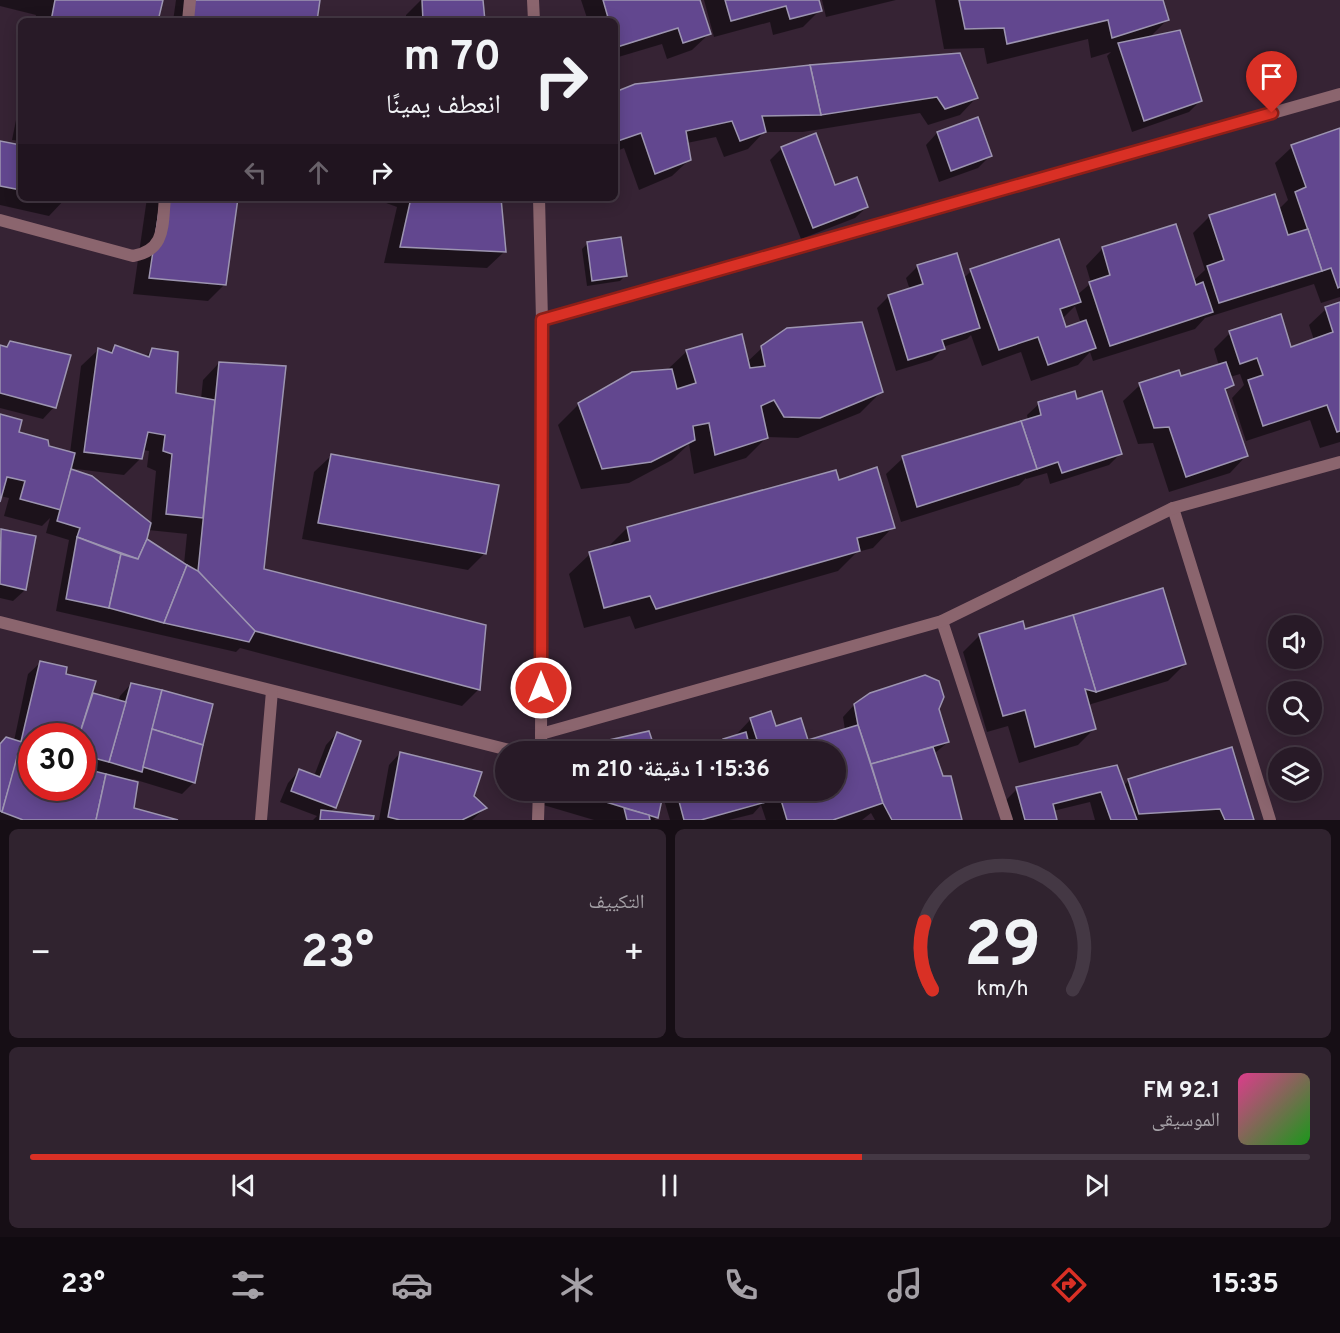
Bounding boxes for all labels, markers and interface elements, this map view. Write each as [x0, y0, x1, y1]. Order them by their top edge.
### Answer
text: 70 m [403, 32, 501, 85]
icon: right [522, 42, 600, 120]
pin [1246, 51, 1297, 113]
icon: arrive [1255, 60, 1288, 93]
text: انعطف يمينًا [386, 89, 501, 123]
icon: left [239, 156, 272, 189]
icon: ahead [302, 156, 335, 189]
icon: right [365, 156, 398, 189]
map controls [1268, 615, 1322, 801]
button: sound [1268, 615, 1322, 669]
position arrow [509, 656, 573, 720]
button: search [1268, 681, 1322, 735]
speed limit sign: 30 [18, 723, 96, 801]
button: layers [1268, 747, 1322, 801]
text: 15:36 · 1 دقيقة · 210 m [571, 757, 770, 784]
text: التكييف [588, 890, 645, 916]
text: 29 [964, 909, 1041, 988]
text: 23° [301, 926, 374, 983]
text: − [30, 934, 51, 976]
text: + [623, 934, 645, 976]
text: km/h [977, 977, 1029, 1004]
text: 92.1 FM [1143, 1078, 1220, 1105]
text: الموسيقى [1152, 1108, 1220, 1134]
icon: previous [227, 1169, 260, 1202]
icon: pause [653, 1169, 686, 1202]
icon: next [1080, 1169, 1113, 1202]
icon: filters [227, 1264, 269, 1306]
icon: car [391, 1264, 433, 1306]
icon: climate [556, 1264, 598, 1306]
icon: phone [720, 1264, 762, 1306]
icon: music [884, 1264, 926, 1306]
icon: directions [1048, 1264, 1090, 1306]
text: 23° [61, 1268, 105, 1302]
text: 15:35 [1212, 1268, 1279, 1302]

